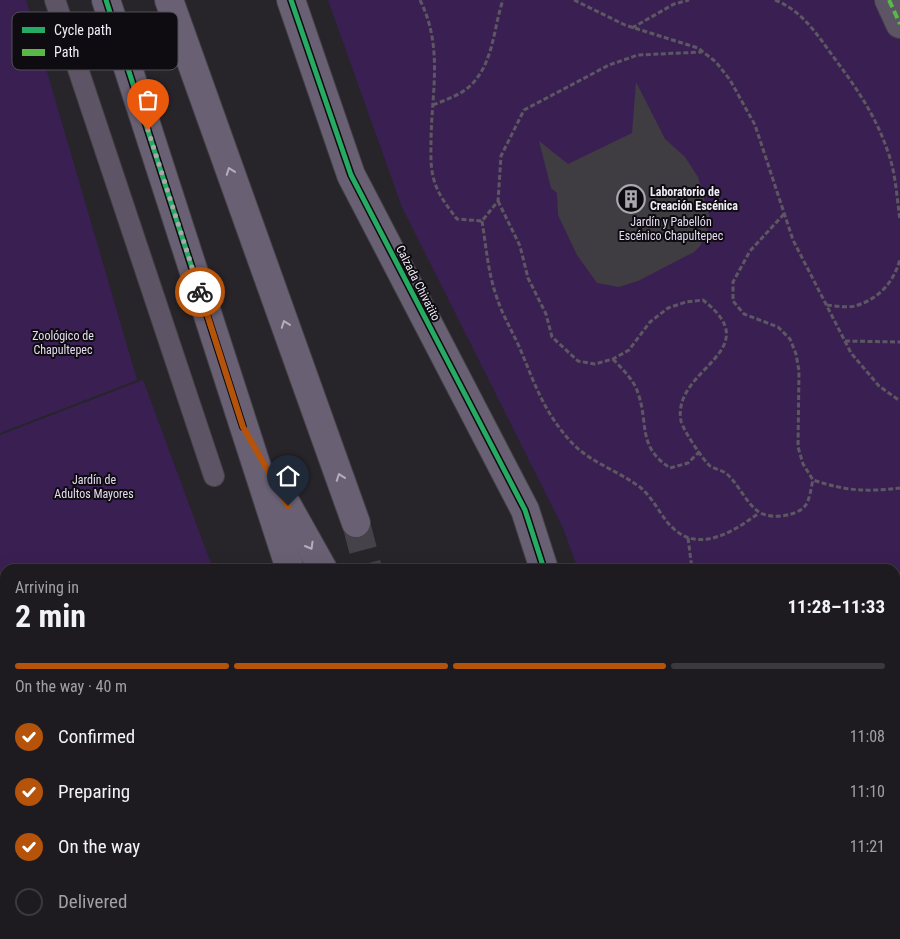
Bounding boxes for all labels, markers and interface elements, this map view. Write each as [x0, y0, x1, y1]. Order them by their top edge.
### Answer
legend [12, 12, 178, 70]
text: Cycle path [54, 22, 112, 38]
text: Path [54, 44, 79, 60]
pin [127, 79, 169, 130]
icon: bag [134, 86, 162, 114]
one-way arrow [226, 167, 236, 176]
building icon: Laboratorio de Creación Escénica [616, 184, 646, 214]
place label: Laboratorio de Creación Escénica [650, 185, 738, 213]
park label: Jardín y Pabellón Escénico Chapultepec [619, 215, 724, 243]
street label: Calzada Chivatito [393, 243, 443, 323]
courier [175, 267, 225, 317]
icon: bike [186, 278, 214, 306]
one-way arrow [281, 320, 291, 329]
park label: Zoológico de Chapultepec [32, 329, 94, 357]
pin [267, 455, 309, 506]
icon: home [274, 462, 302, 490]
park label: Jardín de Adultos Mayores [54, 473, 134, 501]
one-way arrow [336, 473, 346, 482]
one-way arrow [304, 540, 314, 549]
text: Arriving in [15, 578, 79, 597]
text: 11:28–11:33 [787, 595, 885, 618]
text: 2 min [15, 597, 86, 635]
text: On the way · 40 m [15, 677, 127, 696]
icon: check [15, 723, 43, 751]
text: Confirmed [58, 725, 135, 748]
text: 11:08 [850, 727, 885, 746]
icon: check [15, 778, 43, 806]
text: Preparing [58, 780, 130, 803]
text: 11:10 [850, 782, 885, 801]
icon: check [15, 833, 43, 861]
text: On the way [58, 835, 140, 858]
text: 11:21 [850, 837, 885, 856]
text: Delivered [58, 890, 127, 913]

